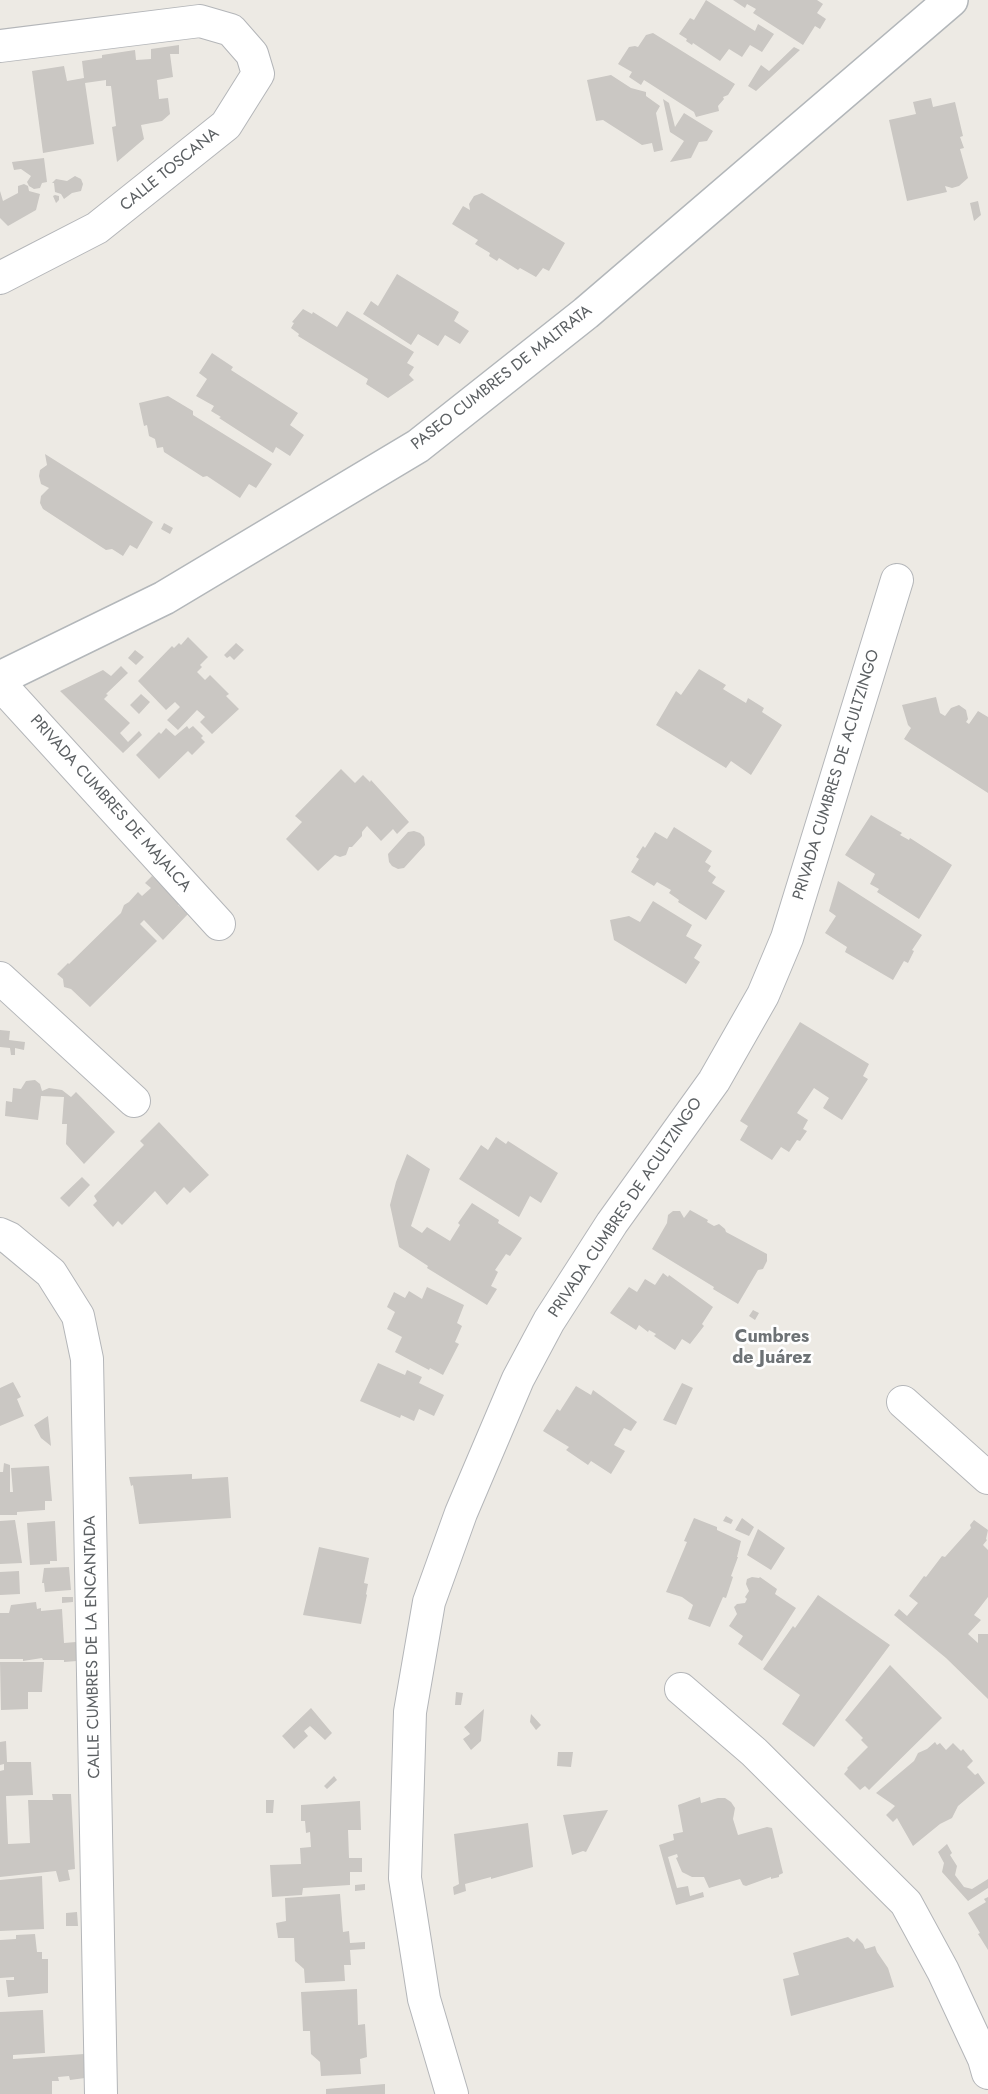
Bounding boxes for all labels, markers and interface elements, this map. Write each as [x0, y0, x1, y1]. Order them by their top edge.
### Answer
street label: CALLE TOSCANA [117, 124, 223, 216]
street label: PASEO CUMBRES DE MALTRATA [408, 302, 596, 454]
street label: PRIVADA CUMBRES DE ACULTZINGO [790, 648, 884, 902]
street label: PRIVADA CUMBRES DE MAJALCA [25, 712, 195, 896]
street label: PRIVADA CUMBRES DE ACULTZINGO [545, 1095, 707, 1321]
district label: Cumbres de Juárez [732, 1327, 812, 1370]
street label: CALLE CUMBRES DE LA ENCANTADA [81, 1515, 105, 1779]

